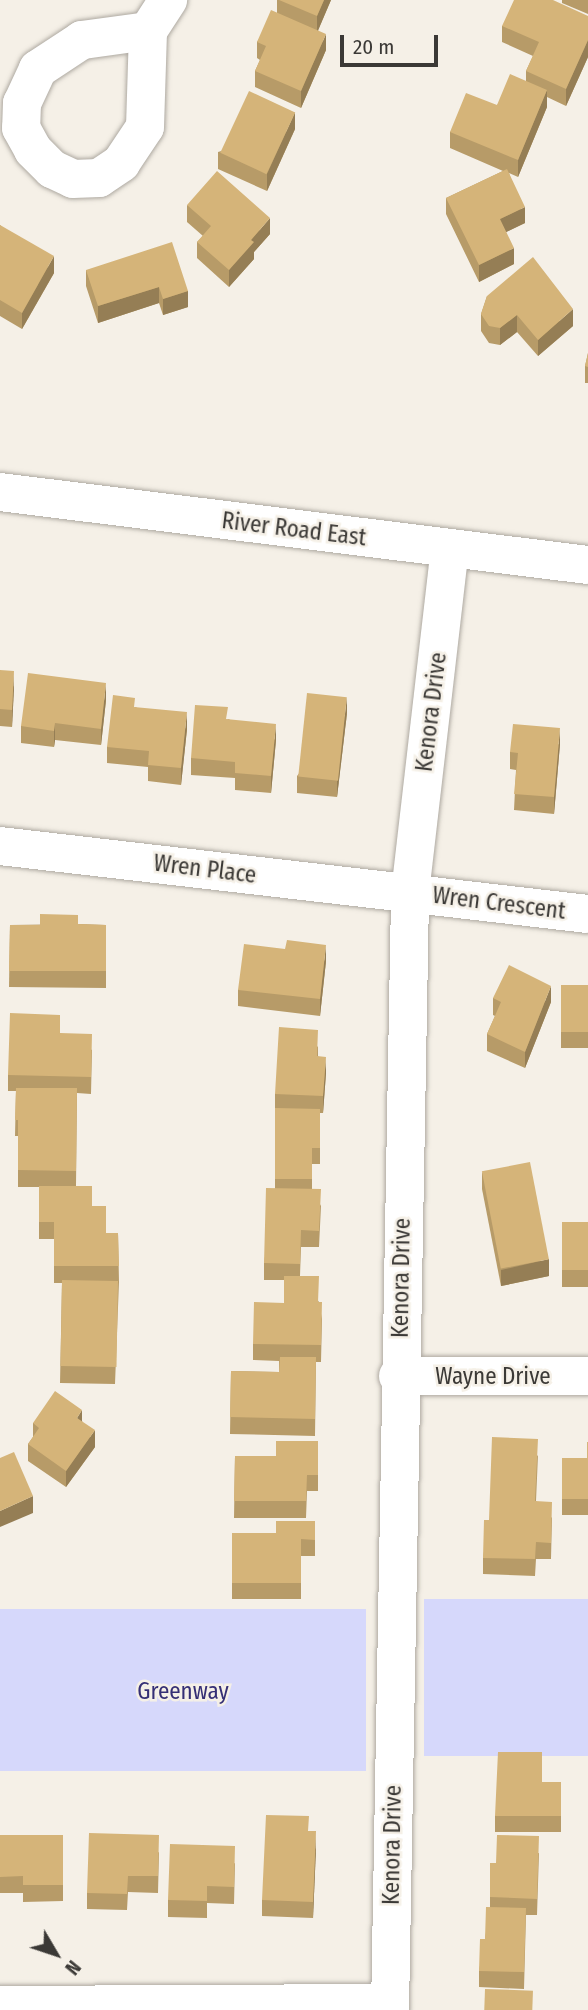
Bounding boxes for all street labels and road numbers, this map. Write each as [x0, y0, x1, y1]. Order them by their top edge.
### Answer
street label: River Road East [220, 506, 368, 552]
street label: Kenora Drive [410, 651, 452, 773]
street label: Wren Place [152, 849, 258, 889]
street label: Wren Crescent [431, 881, 567, 925]
street label: Kenora Drive [386, 1218, 416, 1338]
street label: Wayne Drive [435, 1362, 551, 1390]
street label: Kenora Drive [377, 1785, 407, 1905]

